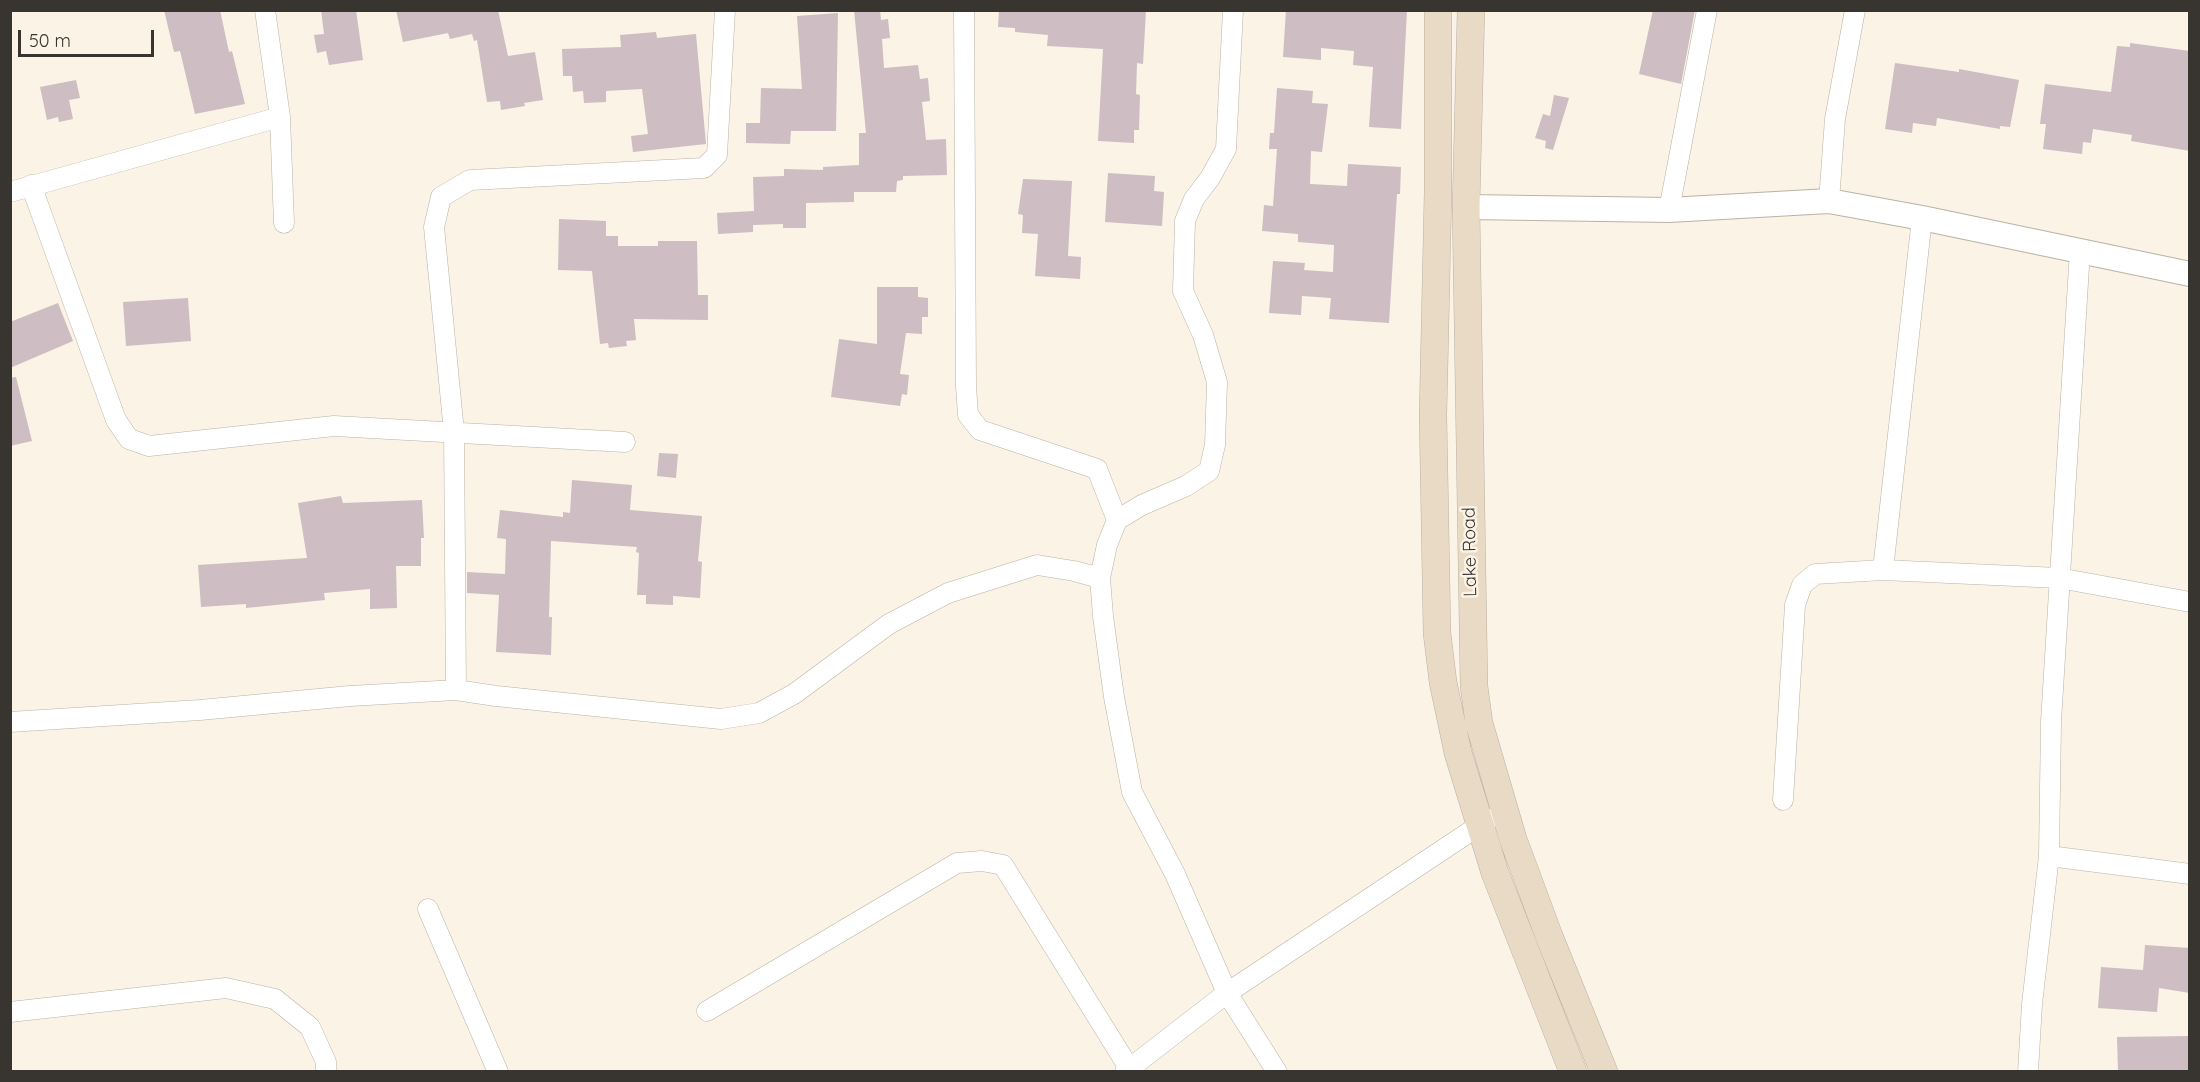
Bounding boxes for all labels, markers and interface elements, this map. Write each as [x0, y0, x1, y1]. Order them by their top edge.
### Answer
scale bar [21, 18, 158, 56]
text: 50 m [29, 29, 71, 52]
street label: Lake Road [1458, 507, 1482, 597]

